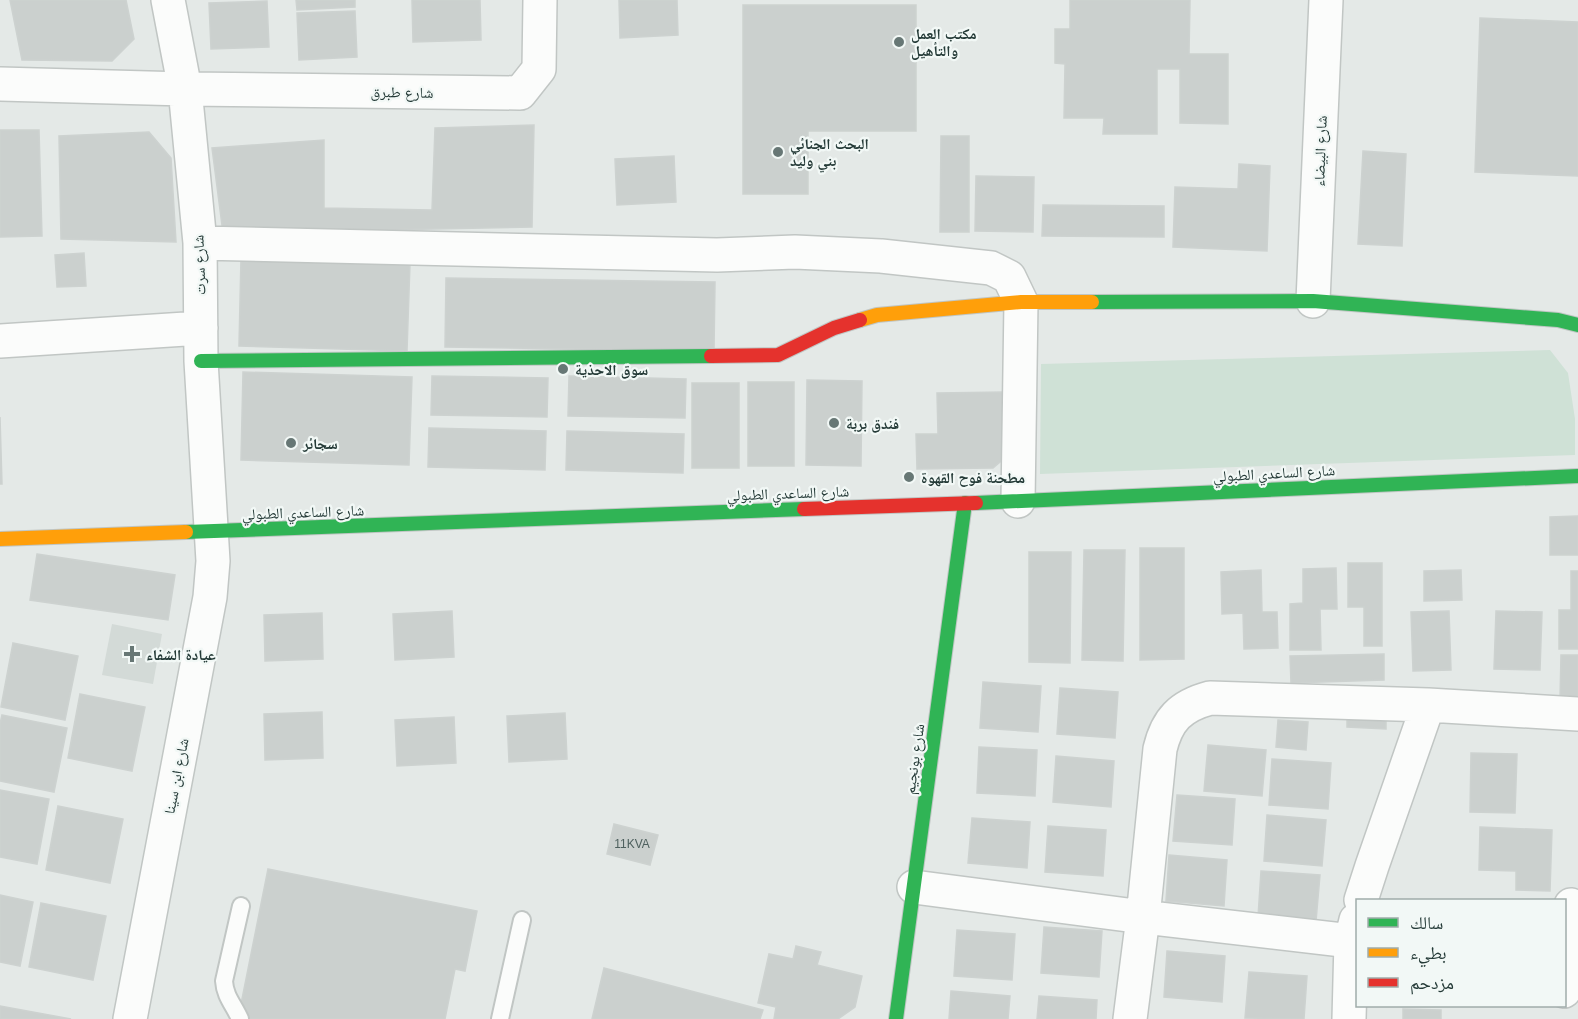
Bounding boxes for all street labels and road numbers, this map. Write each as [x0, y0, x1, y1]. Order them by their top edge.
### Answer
street label: شارع طبرق [370, 83, 434, 103]
street label: شارع البيضاء [1310, 115, 1332, 187]
street label: شارع سرت [189, 234, 211, 295]
street label: شارع الساعدي الطبولي [1212, 461, 1336, 488]
street label: شارع الساعدي الطبولي [727, 482, 850, 507]
street label: شارع الساعدي الطبولي [242, 501, 365, 526]
street label: شارع بونجيم [901, 722, 929, 796]
street label: شارع ابن سينا [160, 737, 194, 816]

